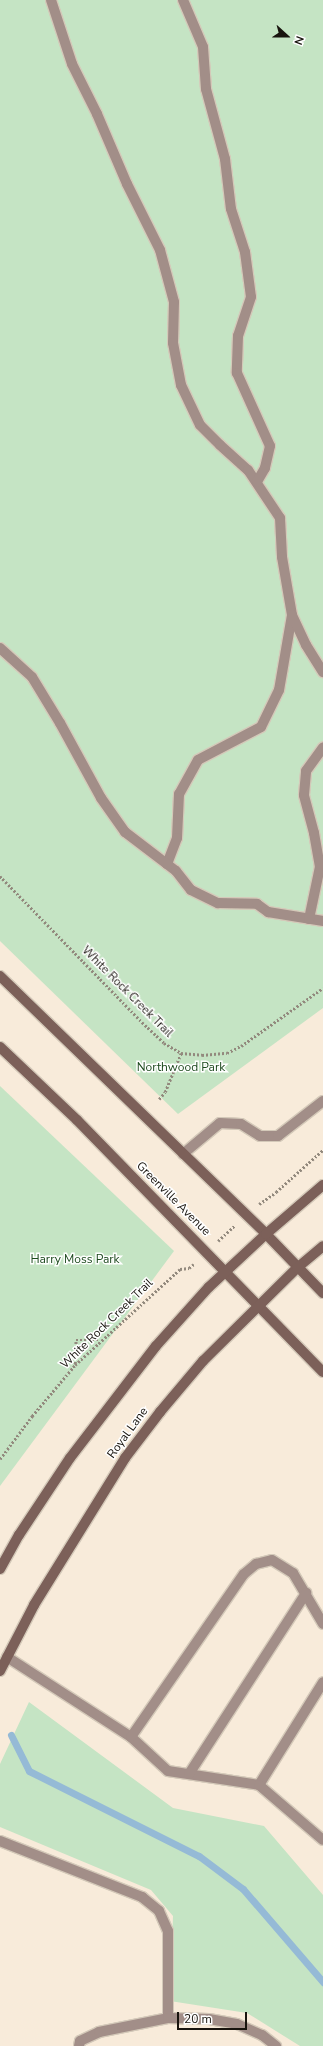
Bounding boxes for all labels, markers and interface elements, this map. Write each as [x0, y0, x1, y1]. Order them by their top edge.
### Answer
north arrow [267, 16, 307, 56]
text: N [290, 34, 307, 47]
street label: White Rock Creek Trail [78, 943, 176, 1041]
park label: Northwood Park [137, 1061, 225, 1075]
street label: Greenville Avenue [133, 1159, 213, 1239]
park label: Harry Moss Park [30, 1253, 120, 1267]
street label: White Rock Creek Trail [58, 1276, 156, 1372]
street label: Royal Lane [105, 1405, 151, 1461]
scale bar [179, 2004, 249, 2030]
text: 20 m [184, 2011, 212, 2027]

